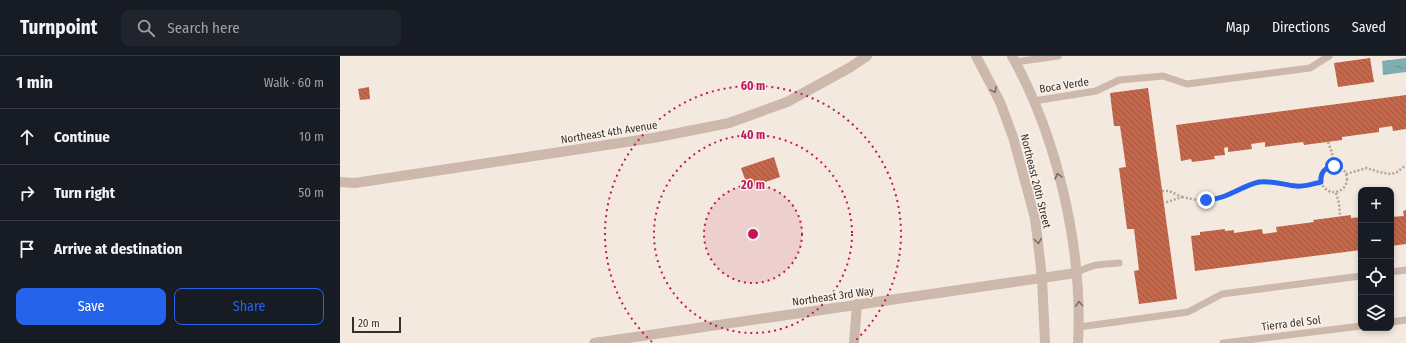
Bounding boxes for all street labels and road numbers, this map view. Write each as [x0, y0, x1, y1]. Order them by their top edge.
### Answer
street label: Boca Verde [1038, 75, 1090, 96]
street label: Northeast 4th Avenue [560, 118, 658, 147]
street label: Northeast 20th Street [1017, 133, 1054, 230]
street label: Northeast 3rd Way [791, 284, 875, 309]
street label: Tierra del Sol [1261, 313, 1322, 334]

